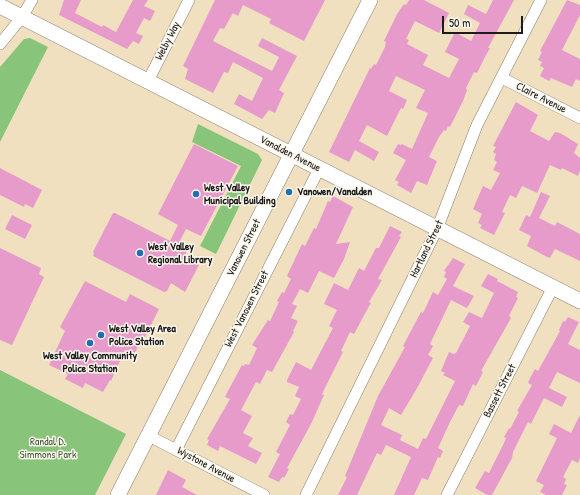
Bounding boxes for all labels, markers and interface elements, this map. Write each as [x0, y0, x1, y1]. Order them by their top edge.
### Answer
scale bar [444, 8, 525, 34]
text: 50 m [449, 14, 470, 31]
street label: Welby Way [153, 19, 183, 63]
street label: Claire Avenue [514, 80, 568, 116]
street label: Vanalden Avenue [257, 133, 323, 175]
place label: West Valley Municipal Building [204, 181, 276, 207]
place label: Vanowen/Vanalden [297, 185, 372, 199]
marker: Vanowen/Vanalden [284, 187, 294, 197]
marker: West Valley Municipal Building [191, 189, 201, 199]
street label: Vanowen Street [224, 217, 264, 279]
street label: Hartland Street [407, 218, 447, 280]
place label: West Valley Regional Library [148, 240, 212, 266]
marker: West Valley Regional Library [135, 248, 145, 258]
street label: West Vanowen Street [222, 268, 272, 350]
place label: West Valley Area Police Station [109, 322, 176, 348]
marker: West Valley Area Police Station [96, 330, 106, 340]
marker: West Valley Community Police Station [85, 338, 95, 348]
place label: West Valley Community Police Station [43, 349, 137, 375]
street label: Bassett Street [481, 362, 519, 420]
park label: Randal D. Simmons Park [19, 435, 77, 461]
street label: Wystone Avenue [175, 444, 237, 486]

